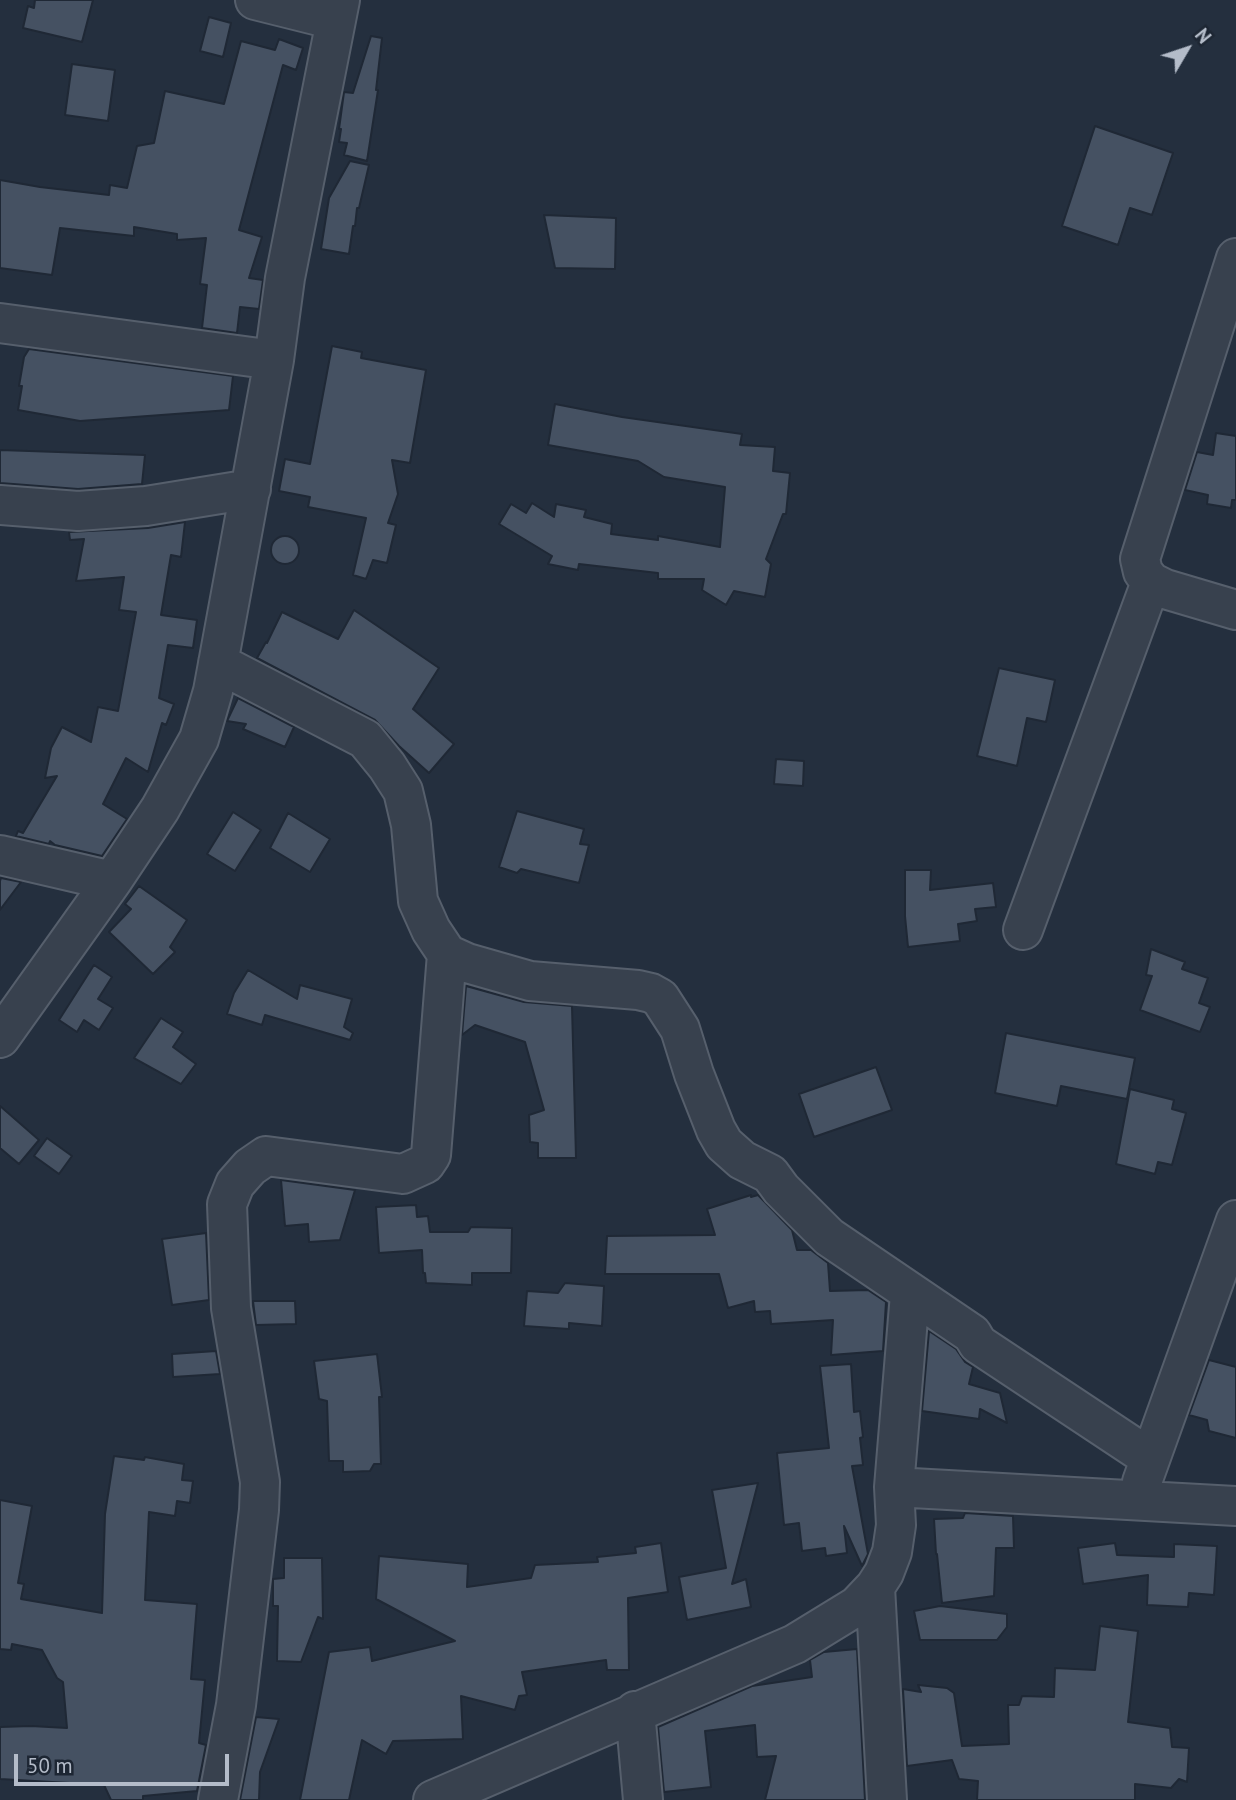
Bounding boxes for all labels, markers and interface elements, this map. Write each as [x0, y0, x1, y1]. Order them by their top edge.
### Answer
north arrow [1152, 14, 1222, 84]
text: N [1190, 23, 1217, 48]
scale bar [18, 1741, 233, 1785]
text: 50 m [27, 1752, 73, 1779]

